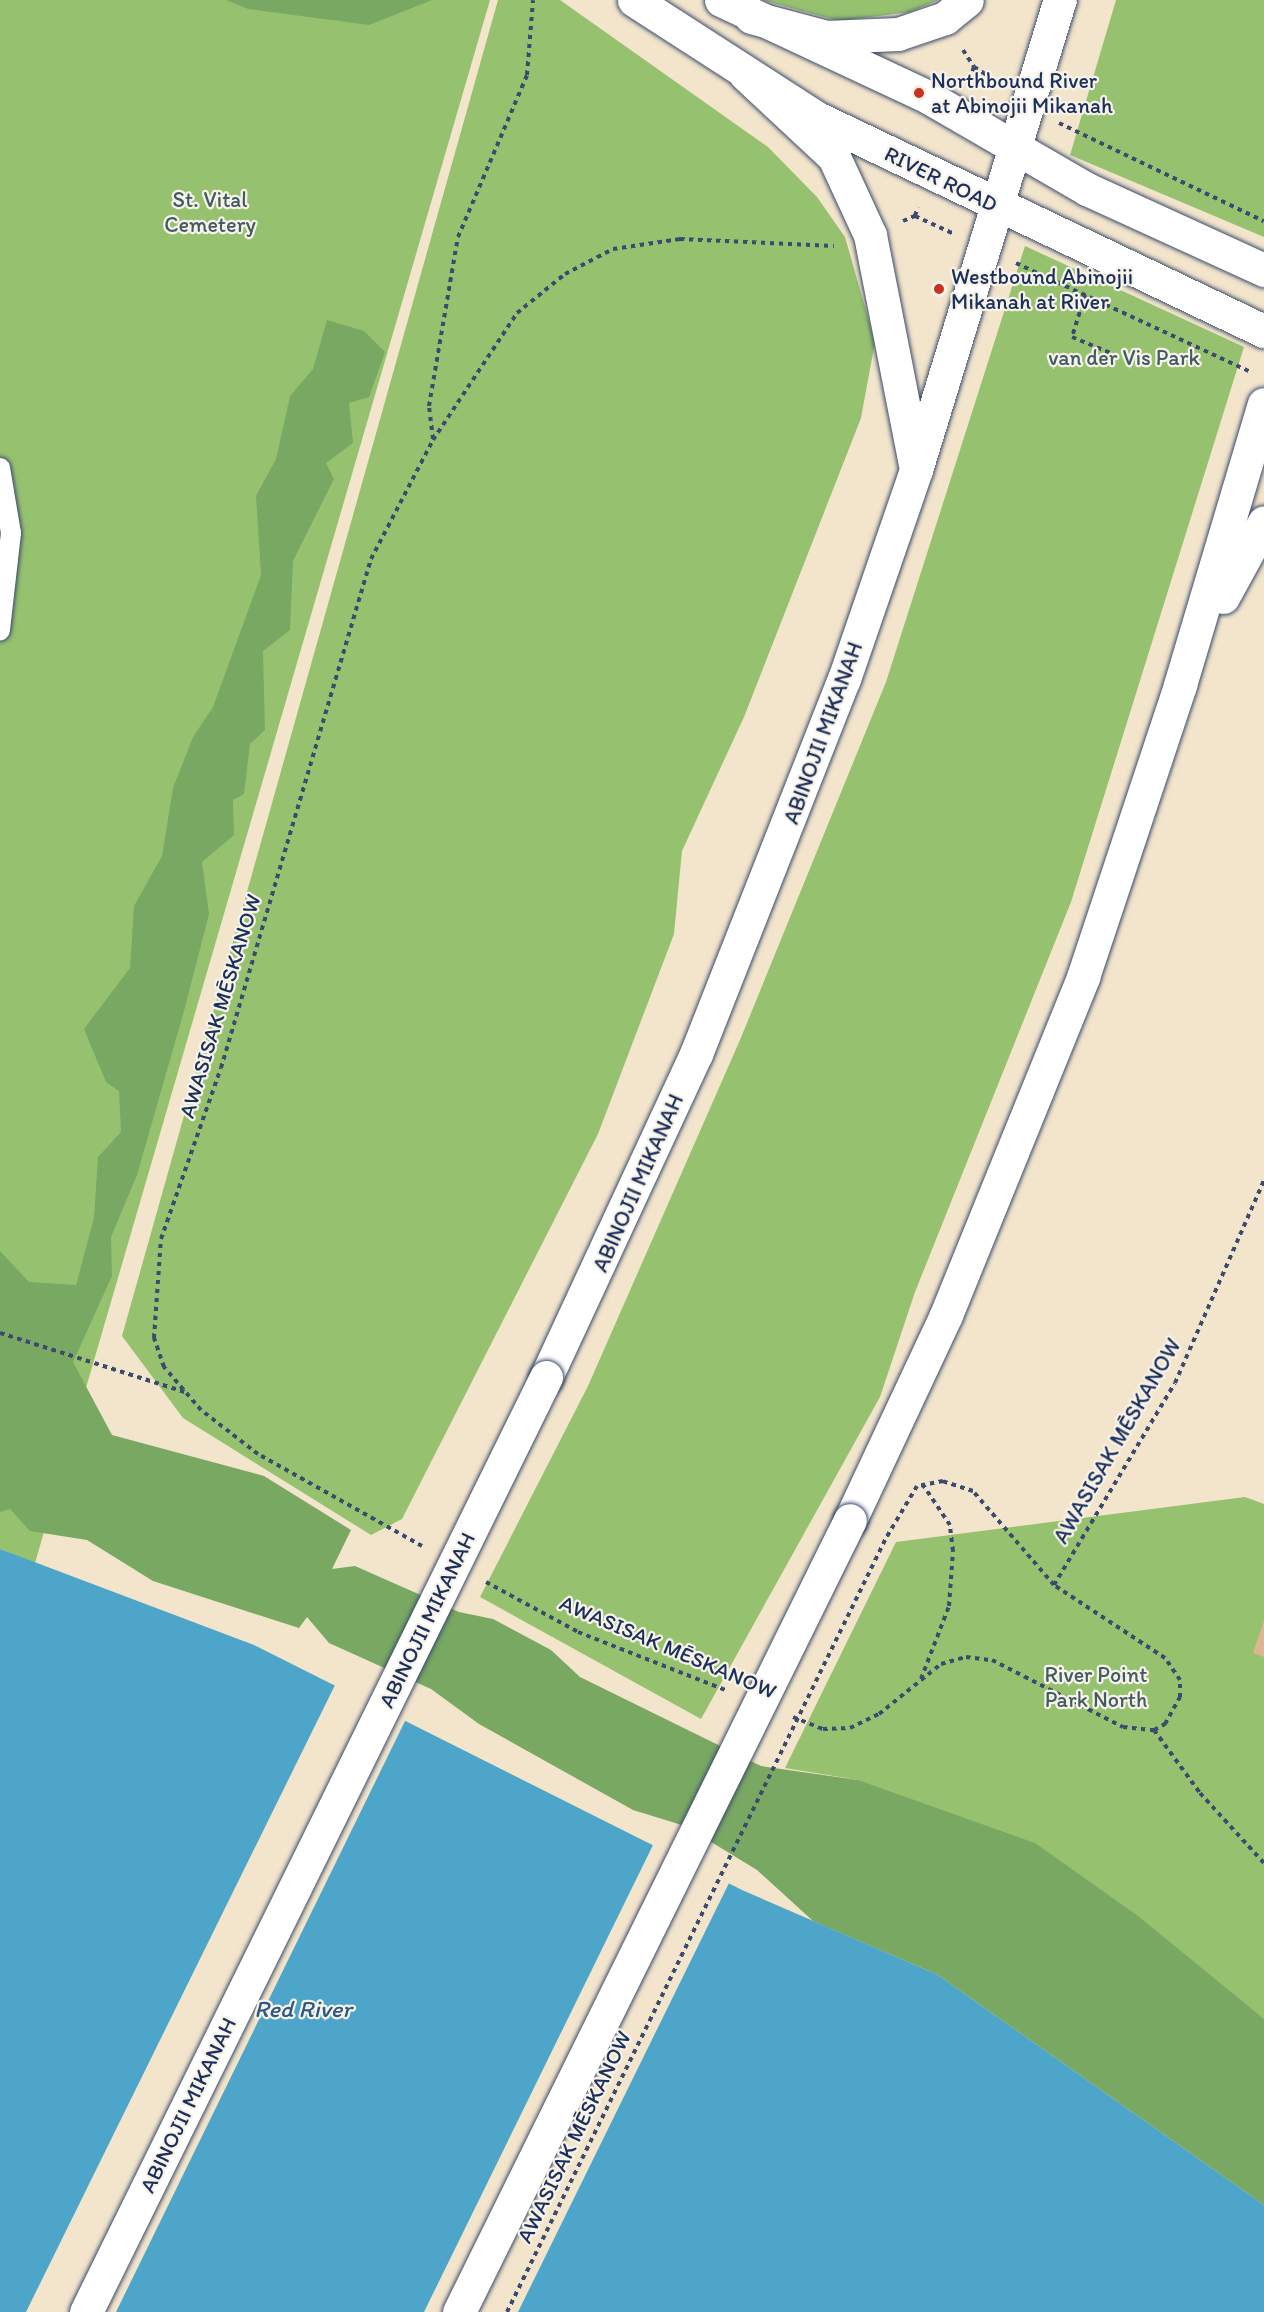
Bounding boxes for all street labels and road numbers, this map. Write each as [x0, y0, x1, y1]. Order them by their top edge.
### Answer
street label: RIVER ROAD [880, 140, 1002, 218]
street label: ABINOJII MIKANAH [778, 638, 868, 828]
street label: AWASISAK MĒSKANOW [173, 891, 267, 1121]
street label: ABINOJII MIKANAH [587, 1090, 689, 1276]
street label: AWASISAK MĒSKANOW [1048, 1334, 1186, 1548]
street label: ABINOJII MIKANAH [373, 1528, 481, 1712]
street label: AWASISAK MĒSKANOW [556, 1589, 780, 1705]
street label: ABINOJII MIKANAH [134, 2013, 242, 2197]
street label: AWASISAK MĒSKANOW [511, 2027, 637, 2247]

